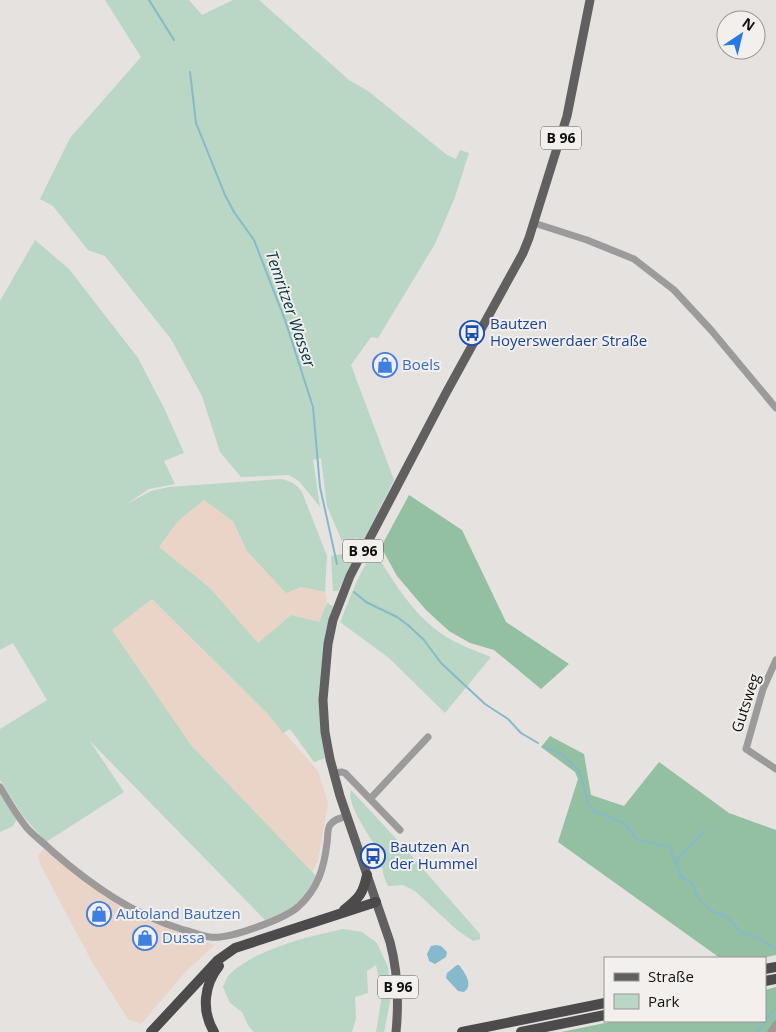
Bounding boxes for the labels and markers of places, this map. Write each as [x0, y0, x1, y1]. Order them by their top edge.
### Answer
place label: Bautzen Hoyerswerdaer Straße [490, 313, 647, 350]
bus stop icon: Bautzen Hoyerswerdaer Straße [459, 320, 485, 346]
shop icon: Boels [372, 352, 398, 378]
place label: Boels [402, 354, 440, 374]
place label: Bautzen An der Hummel [390, 836, 478, 873]
bus stop icon: Bautzen An der Hummel [360, 843, 386, 869]
shop icon: Autoland Bautzen [86, 901, 112, 927]
place label: Autoland Bautzen [116, 903, 241, 923]
shop icon: Dussa [132, 925, 158, 951]
place label: Dussa [162, 927, 205, 947]

